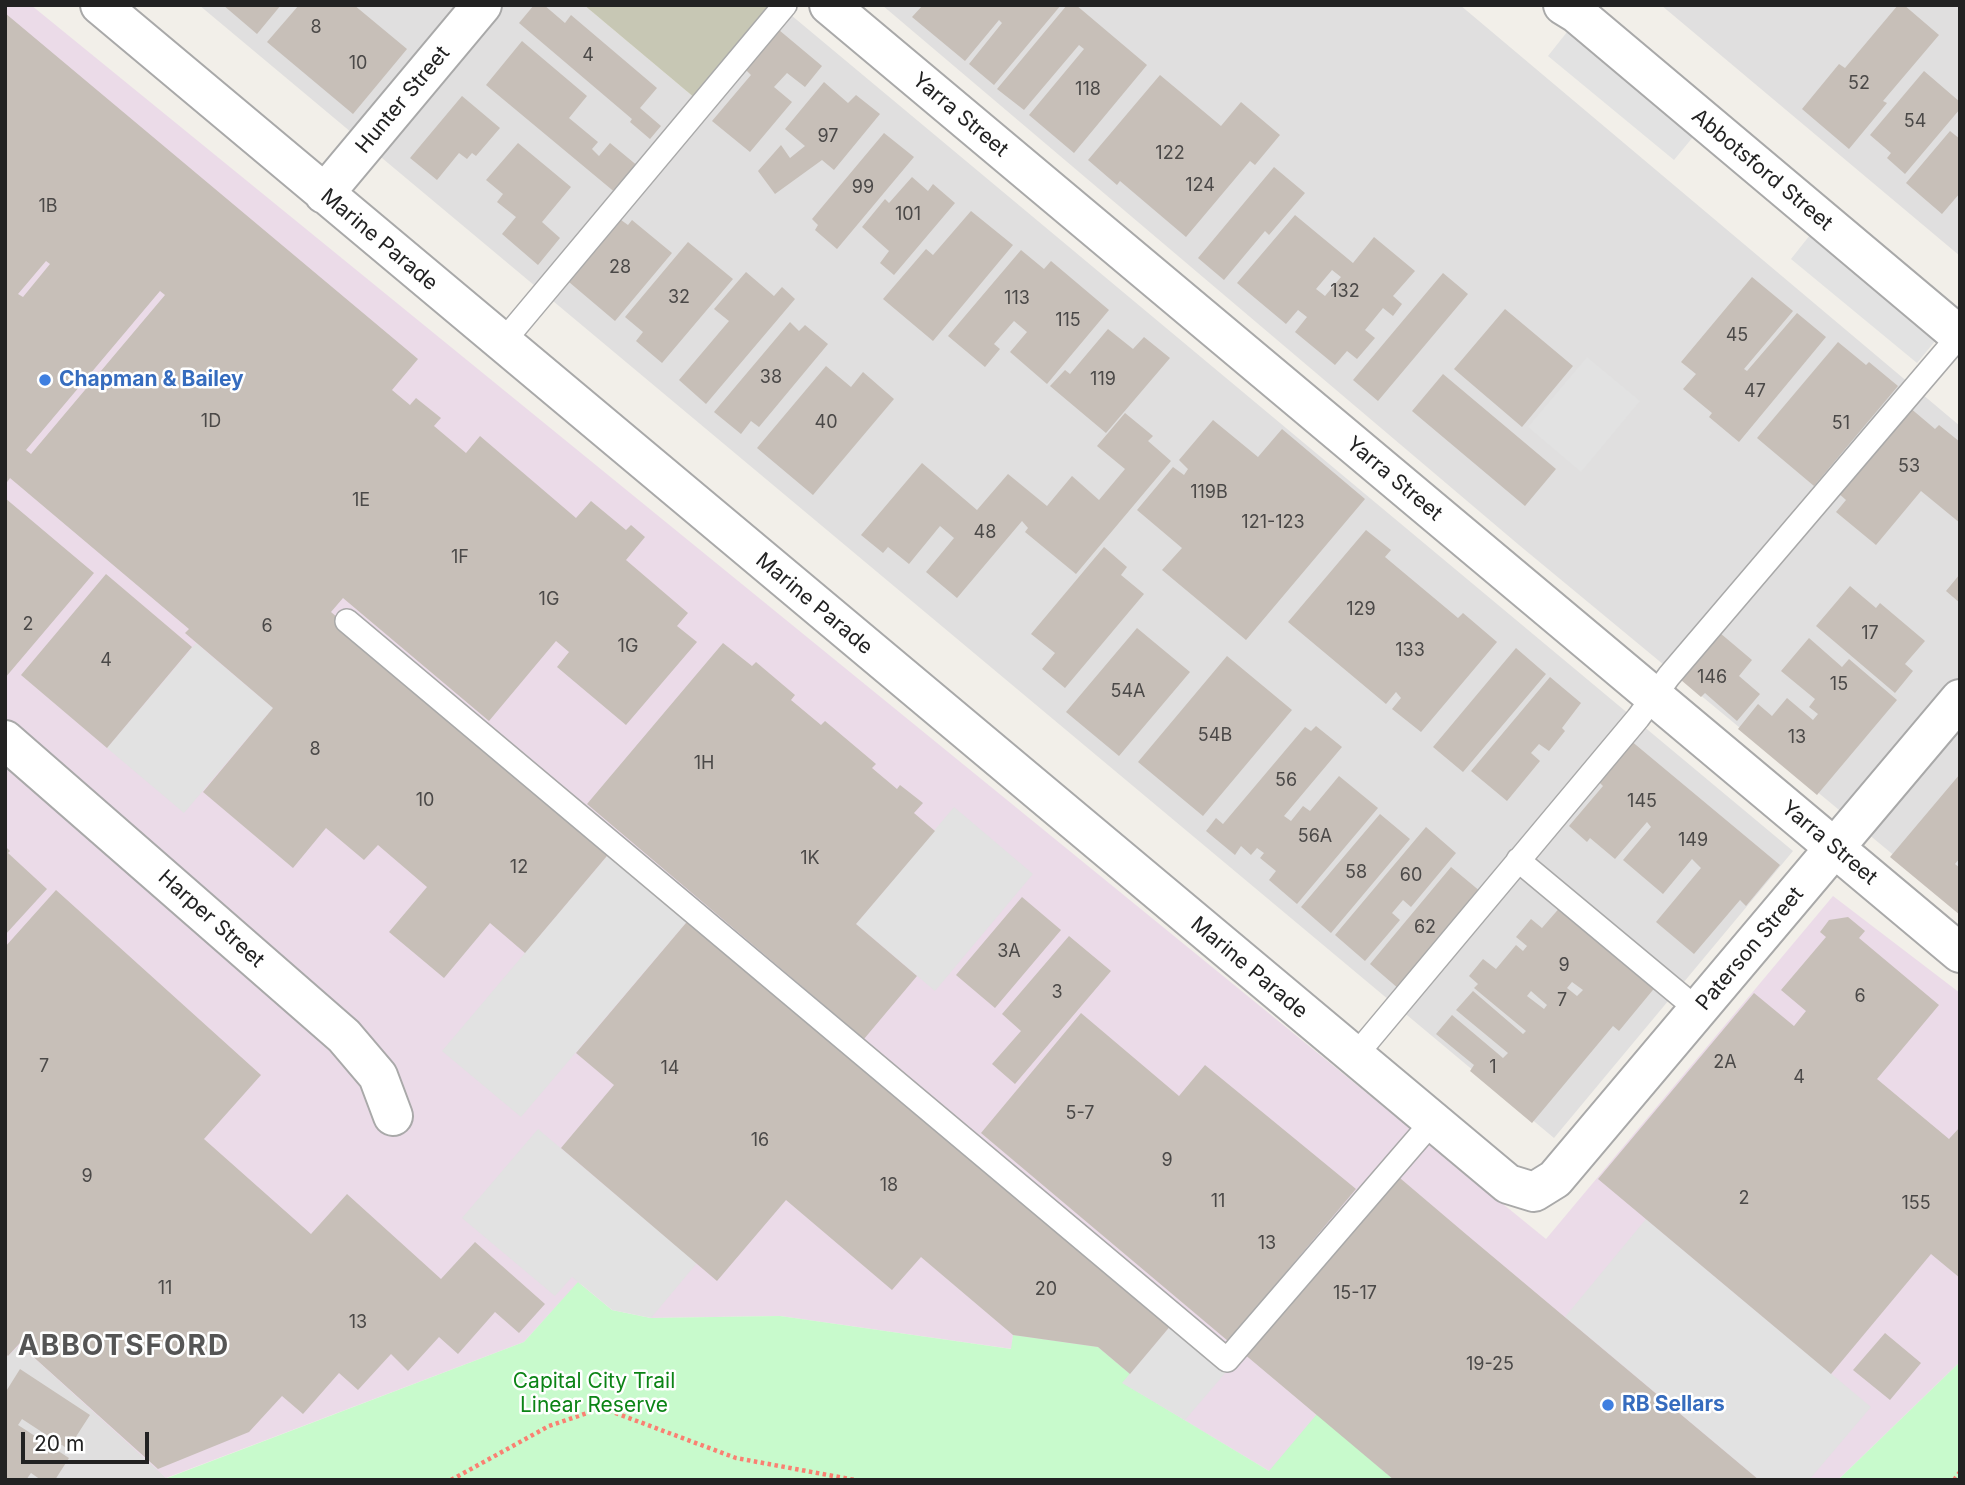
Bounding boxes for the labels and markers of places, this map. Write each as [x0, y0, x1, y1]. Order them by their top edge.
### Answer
place label: Chapman & Bailey [59, 367, 244, 393]
marker: Chapman & Bailey [37, 372, 53, 388]
place label: RB Sellars [1622, 1392, 1725, 1418]
marker: RB Sellars [1600, 1397, 1616, 1413]

